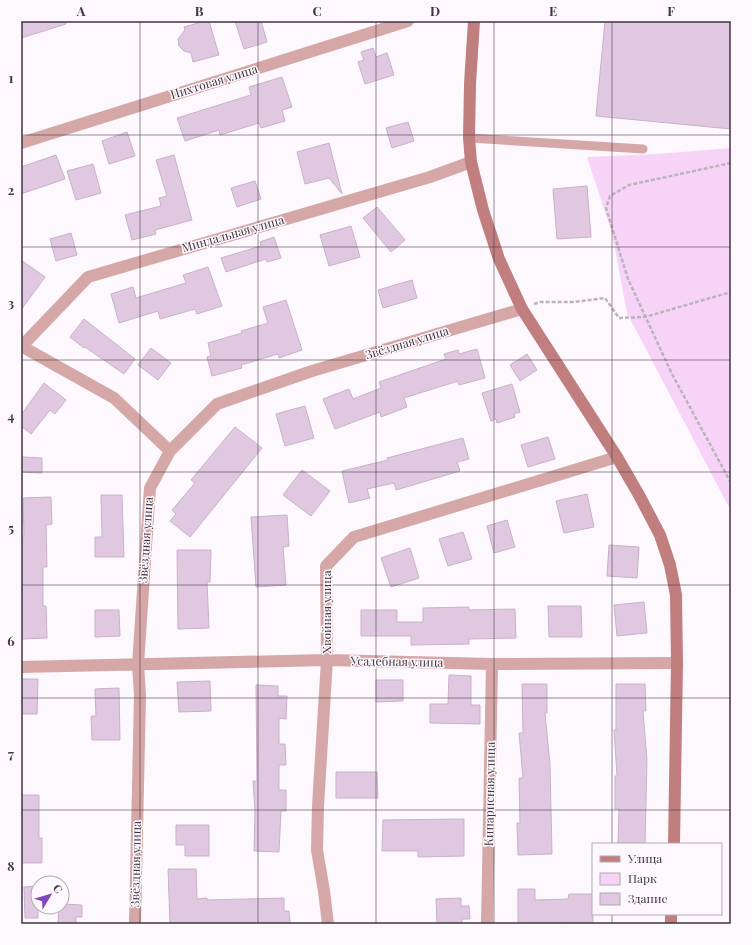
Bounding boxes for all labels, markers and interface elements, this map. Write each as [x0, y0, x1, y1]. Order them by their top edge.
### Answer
text: A [76, 2, 86, 19]
text: B [195, 2, 204, 19]
text: C [312, 2, 322, 19]
text: D [430, 2, 440, 19]
text: E [549, 2, 557, 19]
text: F [667, 2, 675, 19]
street label: Пихтовая улица [168, 60, 259, 102]
text: 1 [9, 69, 14, 86]
text: 2 [8, 181, 15, 198]
street label: Миндальная улица [180, 211, 286, 255]
text: 3 [8, 294, 14, 311]
street label: Звёздная улица [363, 322, 450, 362]
text: 4 [8, 407, 15, 424]
street label: Звёздная улица [134, 496, 156, 584]
text: 5 [8, 519, 14, 536]
street label: Хвойная улица [318, 570, 334, 654]
text: 6 [7, 632, 15, 649]
street label: Усадебная улица [349, 652, 444, 670]
street label: Кипарисная улица [480, 742, 498, 846]
text: 7 [8, 745, 14, 762]
street label: Звёздная улица [126, 821, 144, 907]
legend [592, 843, 722, 915]
text: Улица [627, 850, 662, 866]
text: 8 [7, 857, 15, 874]
text: Парк [628, 870, 657, 886]
north arrow [30, 875, 70, 915]
text: С [50, 881, 67, 896]
text: Здание [628, 890, 668, 906]

